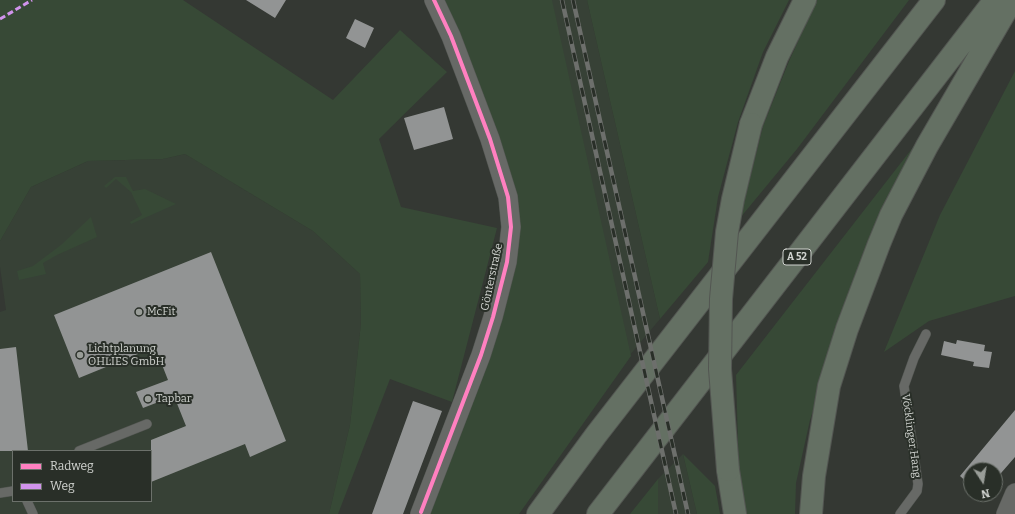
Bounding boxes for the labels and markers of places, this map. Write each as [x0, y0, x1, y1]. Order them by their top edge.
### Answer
place label: McFit [147, 305, 176, 319]
marker: McFit [134, 307, 144, 317]
place label: Lichtplanung OHLIES GmbH [88, 342, 164, 368]
marker: Lichtplanung OHLIES GmbH [75, 350, 85, 360]
place label: Tapbar [156, 392, 192, 406]
marker: Tapbar [143, 394, 153, 404]

